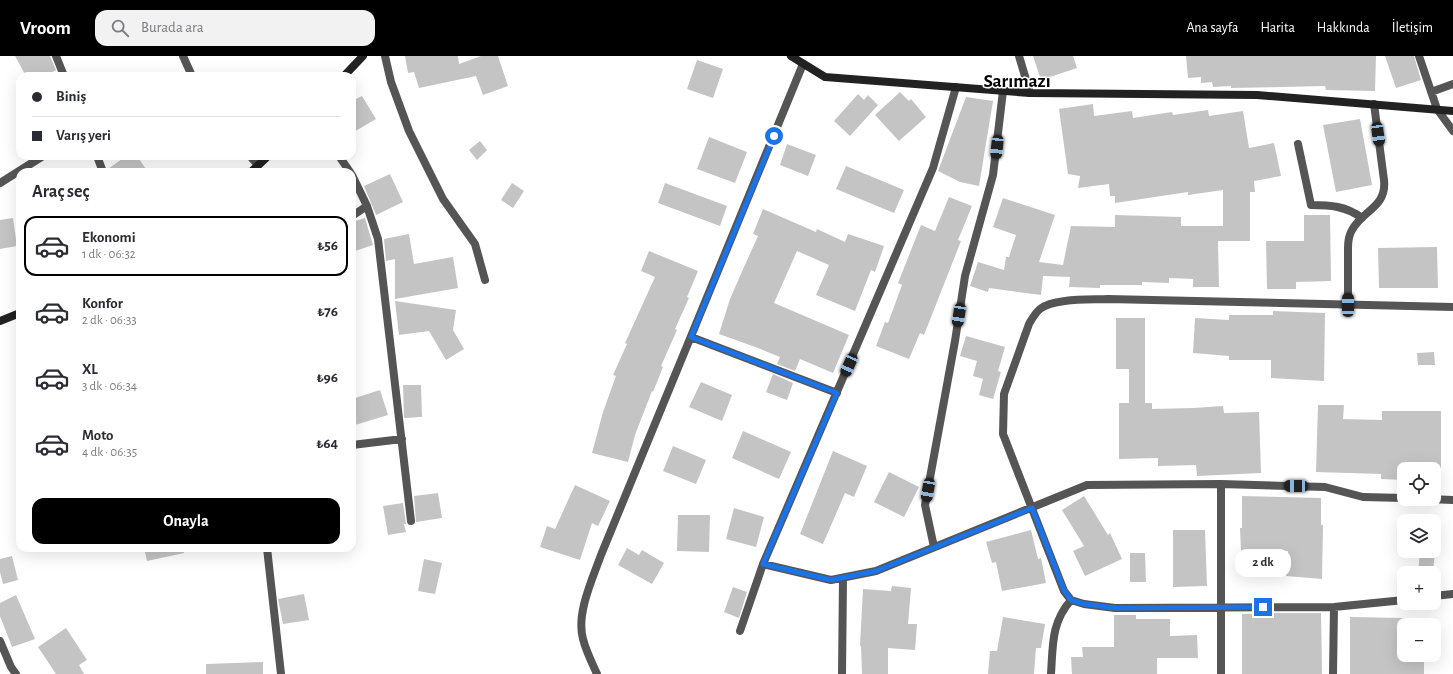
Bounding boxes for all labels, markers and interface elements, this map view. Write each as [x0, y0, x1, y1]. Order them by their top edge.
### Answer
search box [95, 10, 375, 46]
icon: search [109, 17, 131, 39]
text: Vroom [20, 19, 71, 38]
text: Burada ara [141, 20, 204, 35]
text: Ana sayfa [1186, 21, 1238, 35]
text: Harita [1260, 21, 1295, 35]
text: Hakkında [1317, 21, 1370, 35]
text: İletişim [1392, 21, 1433, 35]
district label: Sarımazı [983, 72, 1051, 91]
text: Biniş [56, 89, 86, 104]
car [1370, 121, 1386, 147]
route start [765, 127, 783, 145]
text: Varış yeri [56, 128, 111, 143]
car [990, 134, 1004, 160]
text: Araç seç [32, 183, 89, 201]
icon: car [34, 228, 70, 264]
text: Ekonomi [82, 230, 136, 245]
text: ₺56 [317, 238, 338, 253]
text: 1 dk · 06:32 [82, 248, 136, 261]
car [1342, 293, 1354, 317]
icon: car [34, 294, 70, 330]
text: Konfor [82, 296, 123, 311]
car [951, 302, 967, 328]
text: ₺76 [317, 304, 338, 319]
text: 2 dk · 06:33 [82, 314, 137, 327]
car [839, 352, 859, 378]
icon: car [34, 360, 70, 396]
text: XL [82, 362, 98, 377]
text: ₺96 [316, 370, 338, 385]
text: 3 dk · 06:34 [82, 380, 137, 393]
icon: car [34, 426, 70, 462]
text: Moto [82, 428, 114, 443]
text: ₺64 [316, 436, 338, 451]
text: 4 dk · 06:35 [82, 446, 137, 459]
map controls [1397, 462, 1441, 662]
button: locate [1397, 462, 1441, 506]
car [920, 477, 936, 503]
car [1284, 480, 1308, 492]
button: Onayla [32, 498, 340, 544]
button: layers [1397, 514, 1441, 558]
callout: 2 dk [1235, 549, 1291, 577]
text: 2 dk [1252, 556, 1274, 569]
button: + [1397, 566, 1441, 610]
route end [1254, 598, 1272, 616]
button: − [1397, 618, 1441, 662]

